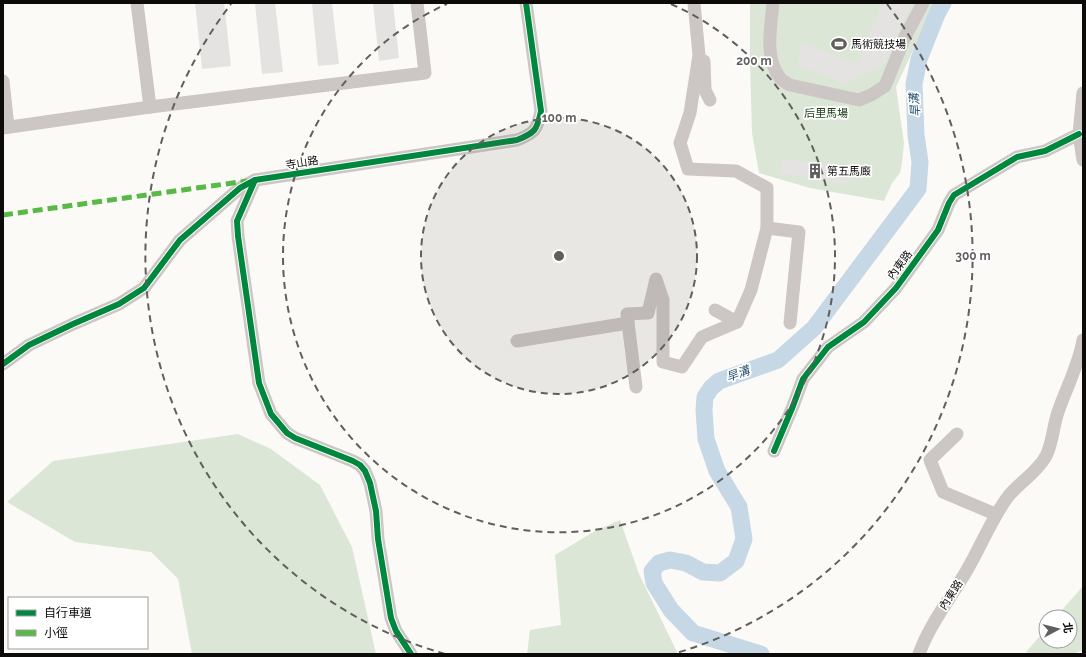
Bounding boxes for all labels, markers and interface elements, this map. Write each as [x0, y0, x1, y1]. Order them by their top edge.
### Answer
sports icon: 馬術競技場 [830, 35, 848, 53]
place label: 馬術競技場 [851, 38, 906, 51]
text: 200 m [736, 54, 772, 68]
water label: 旱溝 [907, 90, 923, 118]
park label: 后里馬場 [804, 107, 848, 120]
text: 100 m [542, 111, 576, 125]
street label: 寺山路 [285, 154, 319, 172]
building icon: 第五馬廄 [806, 162, 824, 180]
place label: 第五馬廄 [827, 165, 871, 178]
street label: 內東路 [885, 248, 915, 282]
centre of rings [552, 249, 566, 263]
text: 300 m [955, 249, 991, 263]
water label: 旱溝 [724, 363, 754, 385]
street label: 內東路 [937, 578, 965, 612]
legend [8, 597, 148, 649]
text: 自行車道 [44, 606, 92, 620]
north arrow [1038, 609, 1078, 649]
text: 北 [1060, 622, 1075, 634]
text: 小徑 [44, 626, 68, 640]

